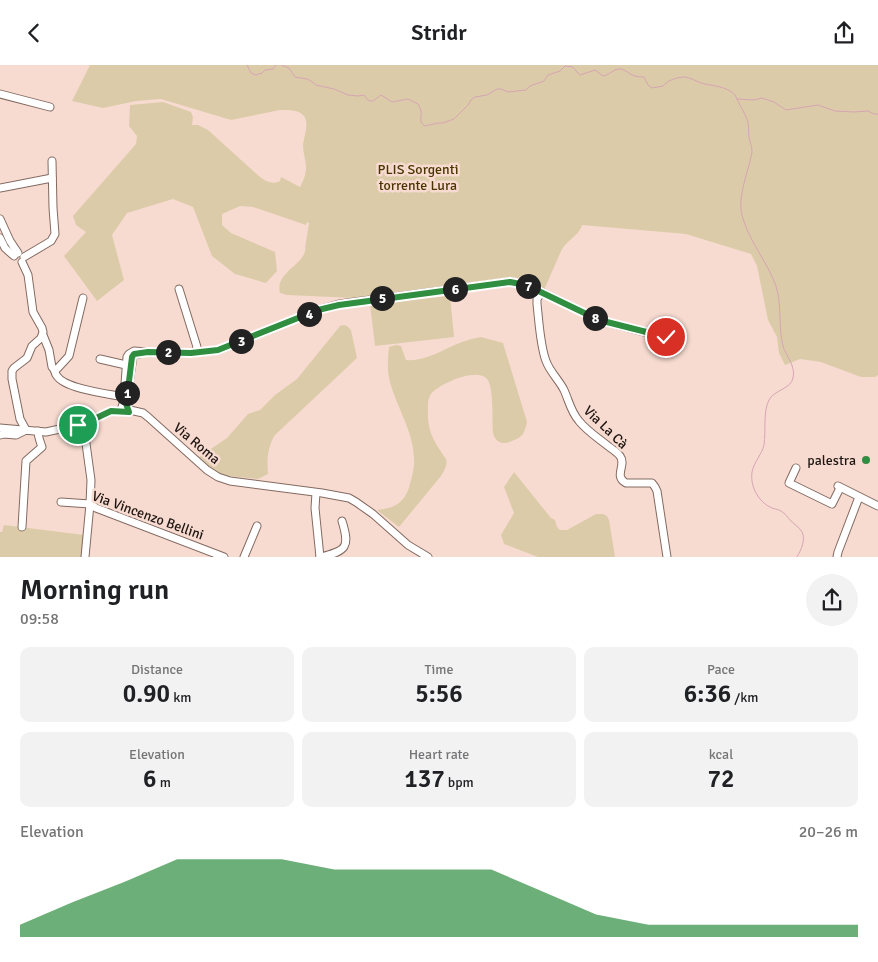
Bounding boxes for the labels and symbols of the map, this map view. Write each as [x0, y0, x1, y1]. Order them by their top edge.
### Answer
park label: PLIS Sorgenti torrente Lura [378, 161, 459, 194]
pin: 7 [516, 273, 540, 299]
pin: 6 [442, 277, 468, 301]
pin: 5 [370, 285, 394, 311]
pin: 4 [296, 301, 322, 327]
pin: 8 [582, 305, 608, 331]
pin [645, 316, 687, 358]
pin: 3 [228, 329, 254, 353]
pin: 2 [156, 339, 180, 365]
pin: 1 [114, 381, 140, 405]
street label: Via La Cà [580, 402, 631, 453]
pin [57, 404, 99, 446]
street label: Via Roma [170, 419, 224, 468]
place label: palestra [807, 452, 856, 469]
marker: palestra [860, 454, 872, 466]
street label: Via Vincenzo Bellini [90, 487, 206, 544]

